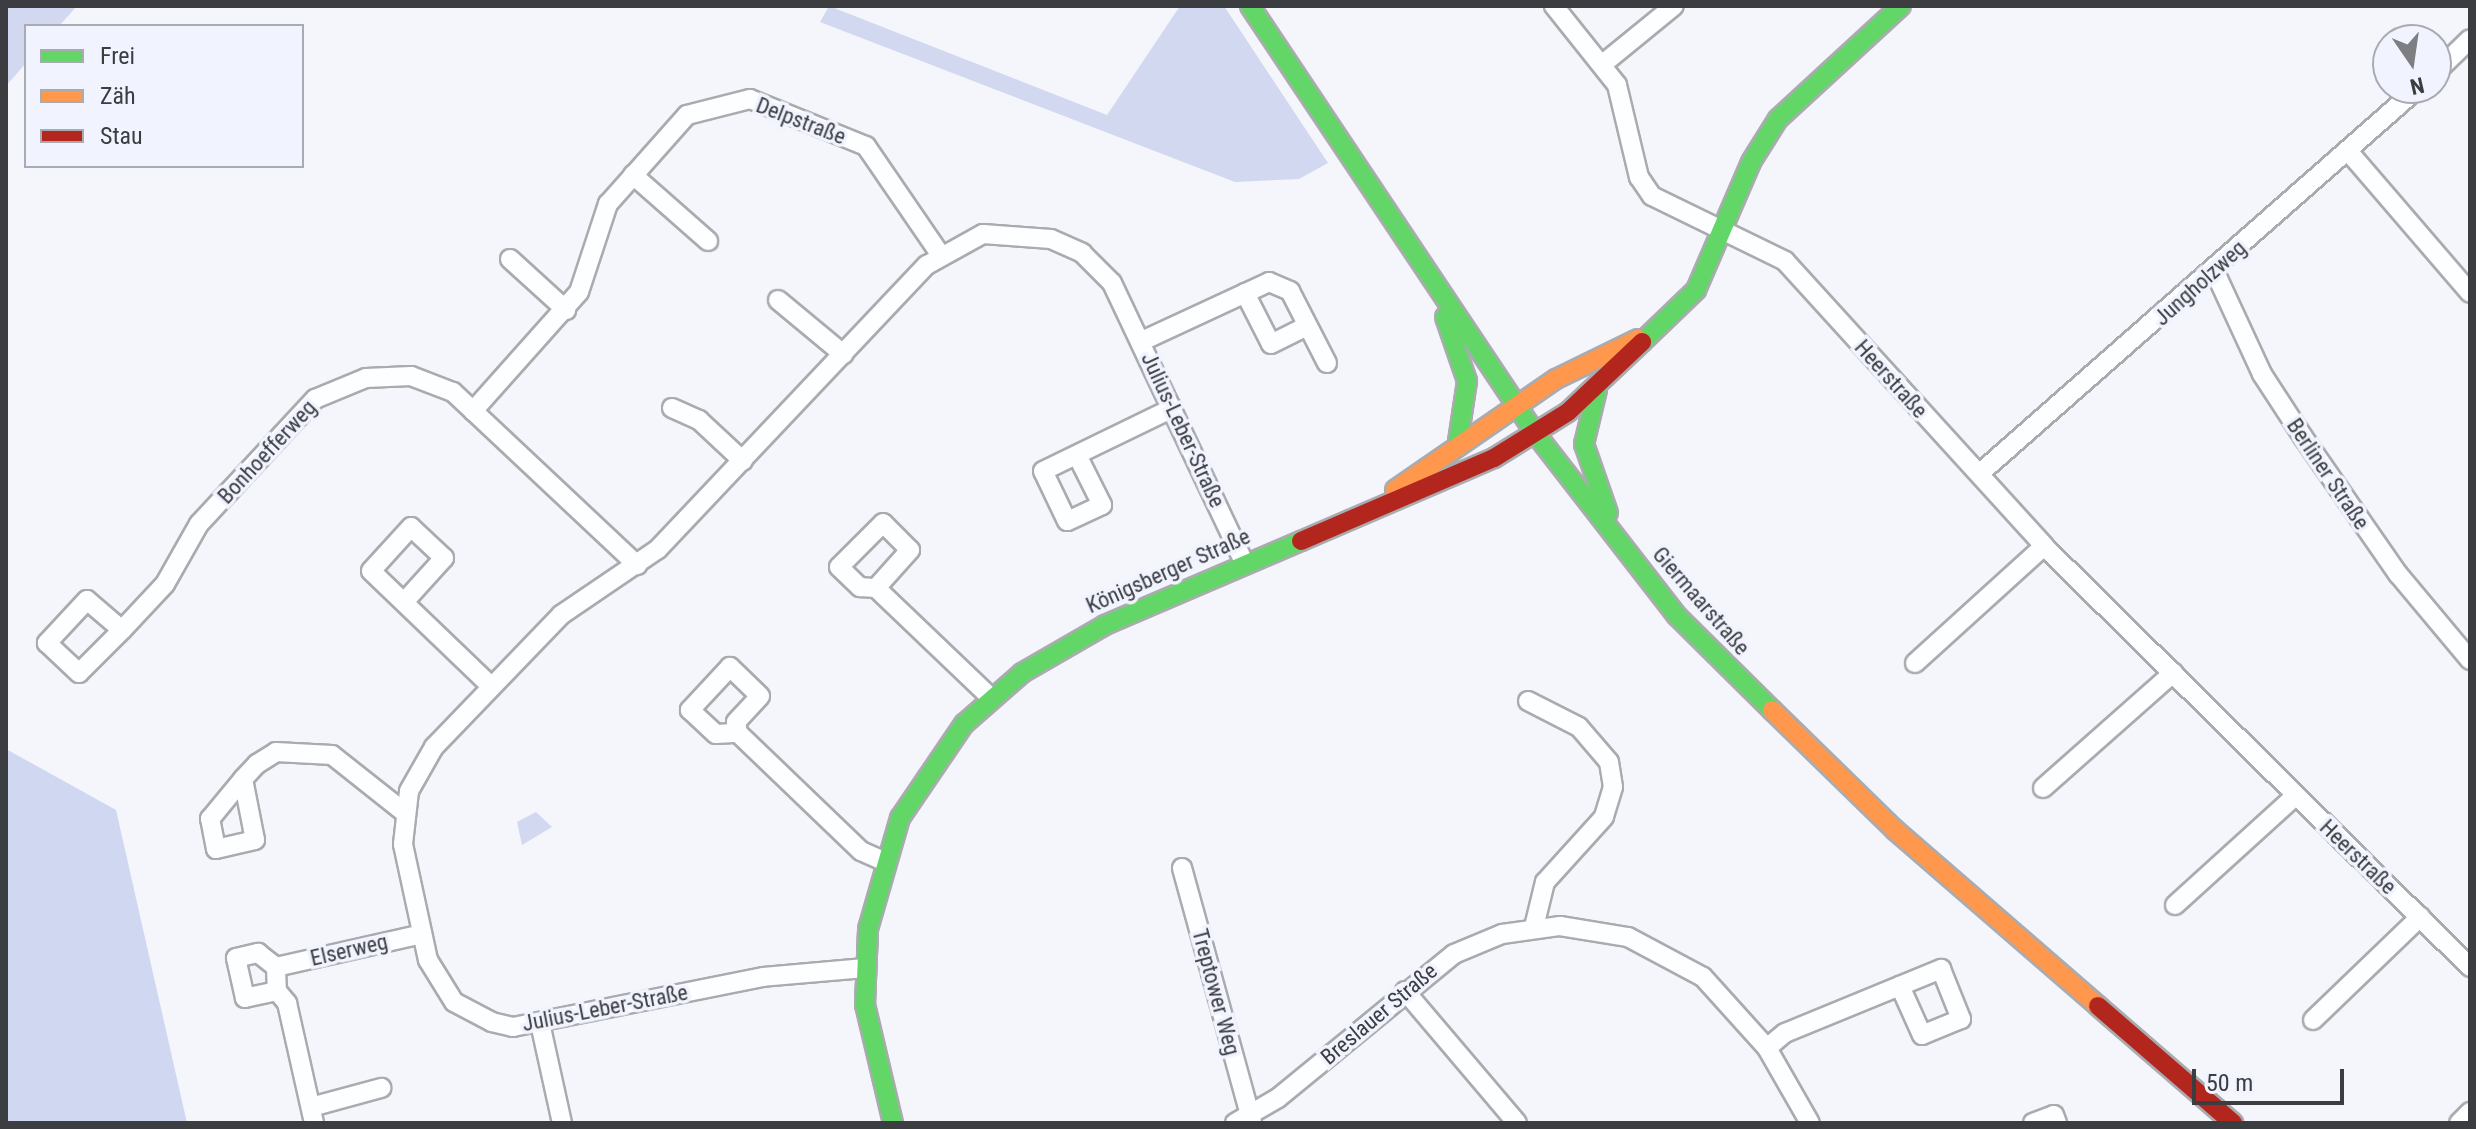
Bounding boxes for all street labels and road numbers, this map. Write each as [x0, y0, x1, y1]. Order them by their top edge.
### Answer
street label: Delpstraße [752, 92, 850, 150]
street label: Jungholzweg [2149, 235, 2251, 331]
street label: Heerstraße [1849, 334, 1933, 424]
street label: Julius-Leber-Straße [1136, 348, 1230, 512]
street label: Bonhoefferweg [212, 395, 322, 509]
street label: Berliner Straße [2281, 413, 2375, 535]
street label: Königsberger Straße [1082, 523, 1254, 619]
street label: Giermaarstraße [1647, 542, 1755, 660]
street label: Heerstraße [2314, 814, 2402, 900]
street label: Treptower Weg [1186, 926, 1246, 1058]
street label: Elserweg [308, 928, 390, 972]
street label: Breslauer Straße [1315, 958, 1443, 1070]
street label: Julius-Leber-Straße [520, 979, 690, 1037]

